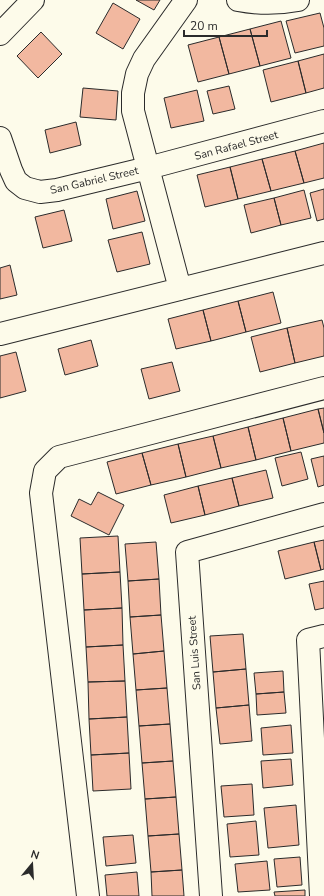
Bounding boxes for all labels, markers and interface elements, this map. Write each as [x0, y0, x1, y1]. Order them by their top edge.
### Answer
scale bar [184, 12, 267, 38]
text: 20 m [190, 18, 218, 34]
street label: San Rafael Street [193, 127, 280, 164]
street label: San Gabriel Street [48, 163, 140, 198]
street label: San Luis Street [184, 615, 205, 691]
north arrow [12, 844, 52, 884]
text: N [29, 847, 41, 863]

